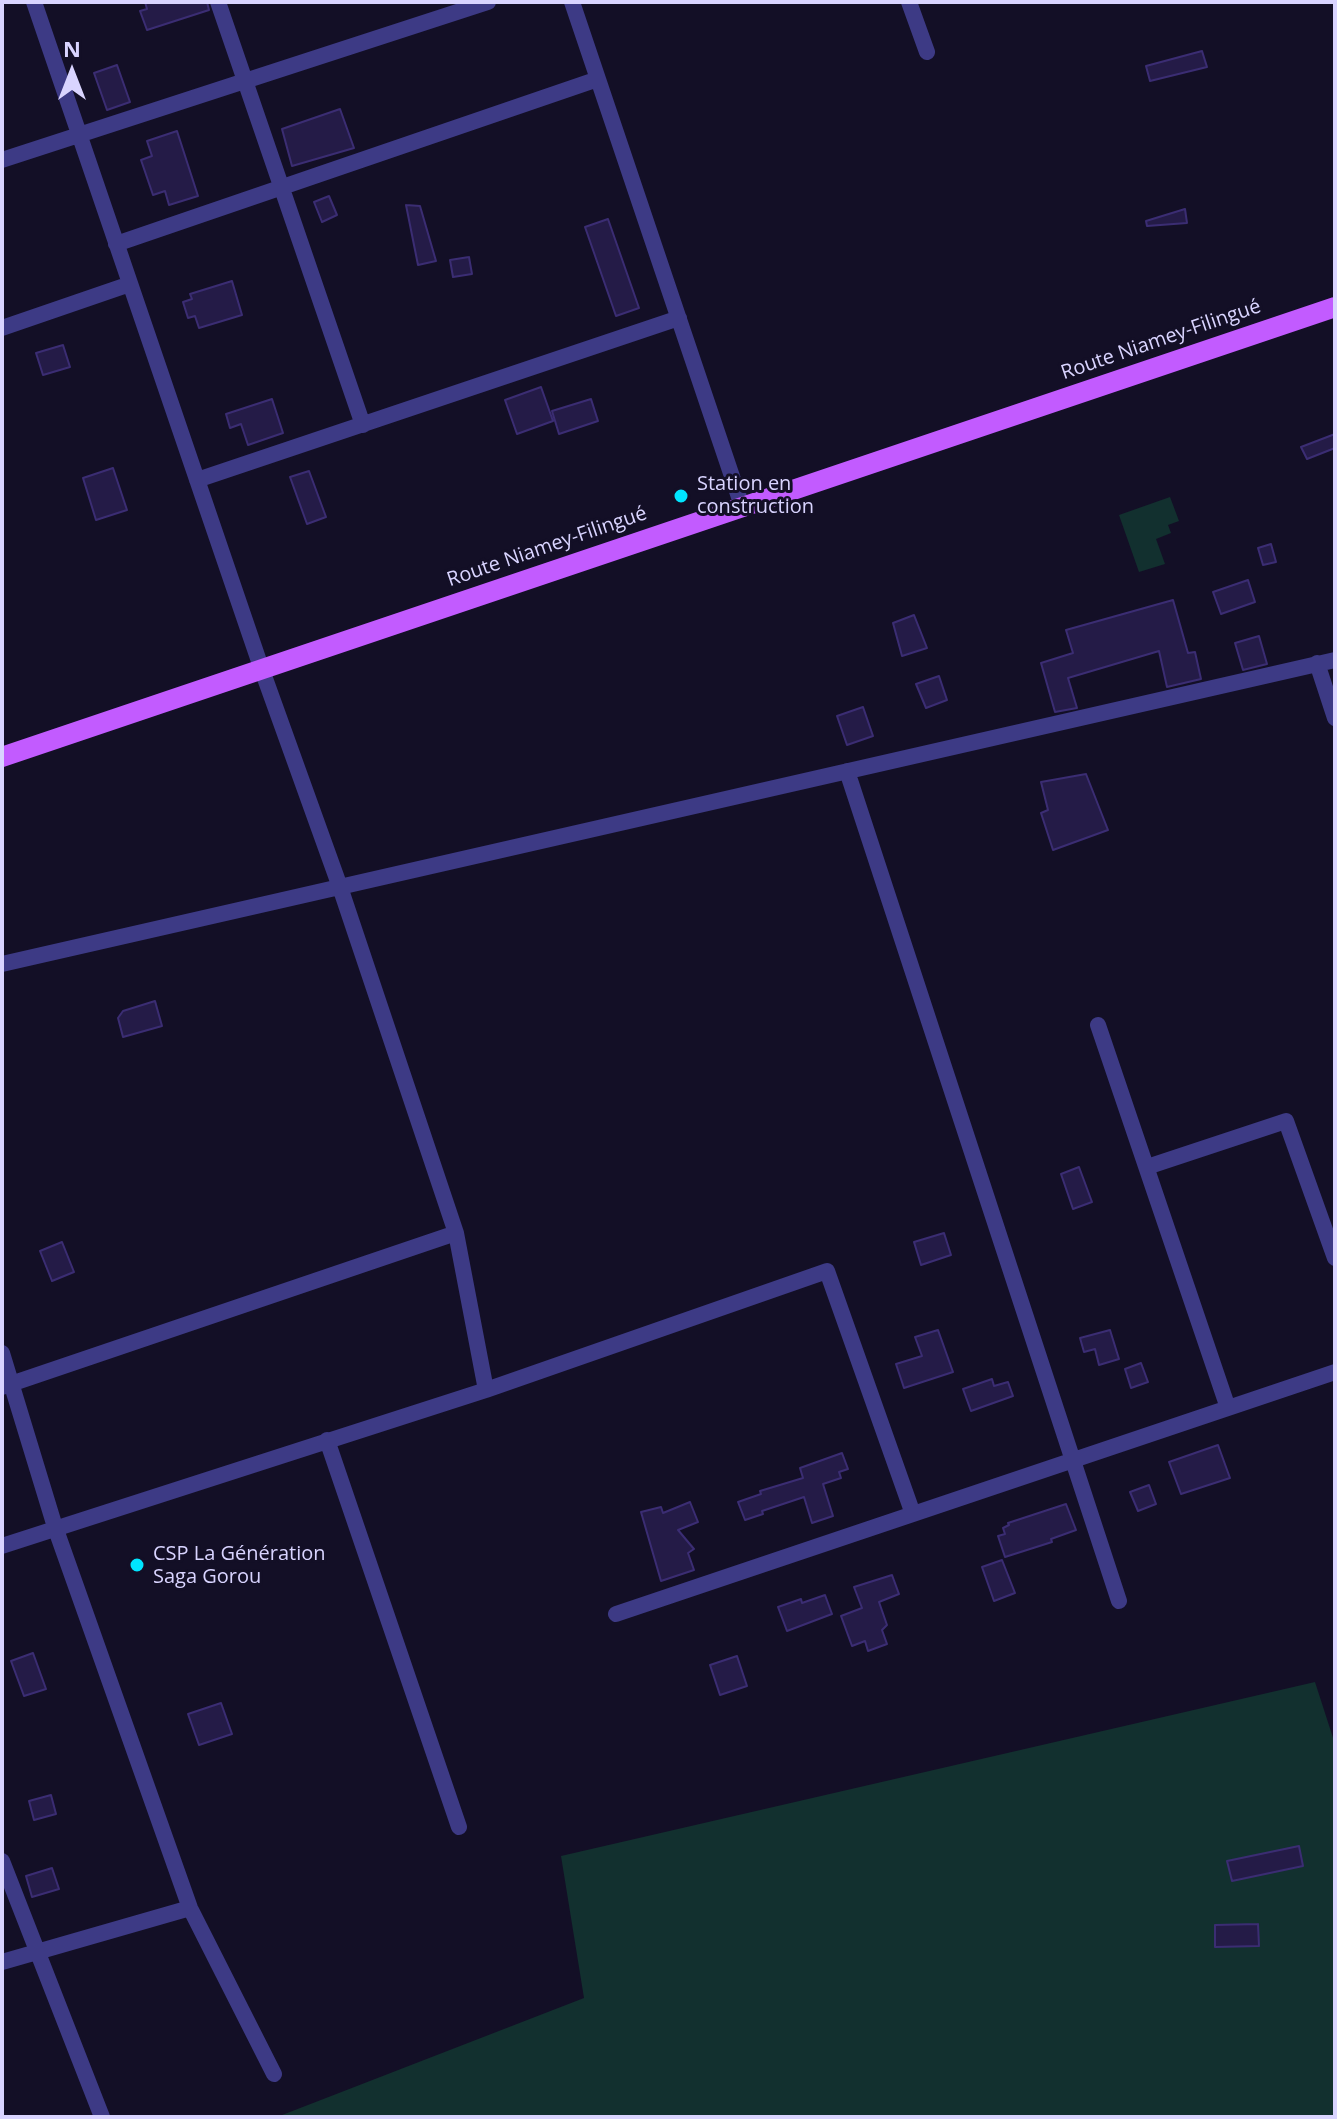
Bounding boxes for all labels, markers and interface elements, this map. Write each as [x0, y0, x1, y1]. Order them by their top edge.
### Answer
north arrow [32, 32, 112, 112]
text: N [63, 33, 81, 63]
street label: Route Niamey-Filingué [1058, 295, 1264, 385]
place label: Station en construction [697, 472, 814, 519]
marker: Station en construction [672, 487, 690, 505]
street label: Route Niamey-Filingué [444, 502, 650, 592]
place label: CSP La Génération Saga Gorou [153, 1542, 326, 1589]
marker: CSP La Génération Saga Gorou [128, 1556, 146, 1574]

